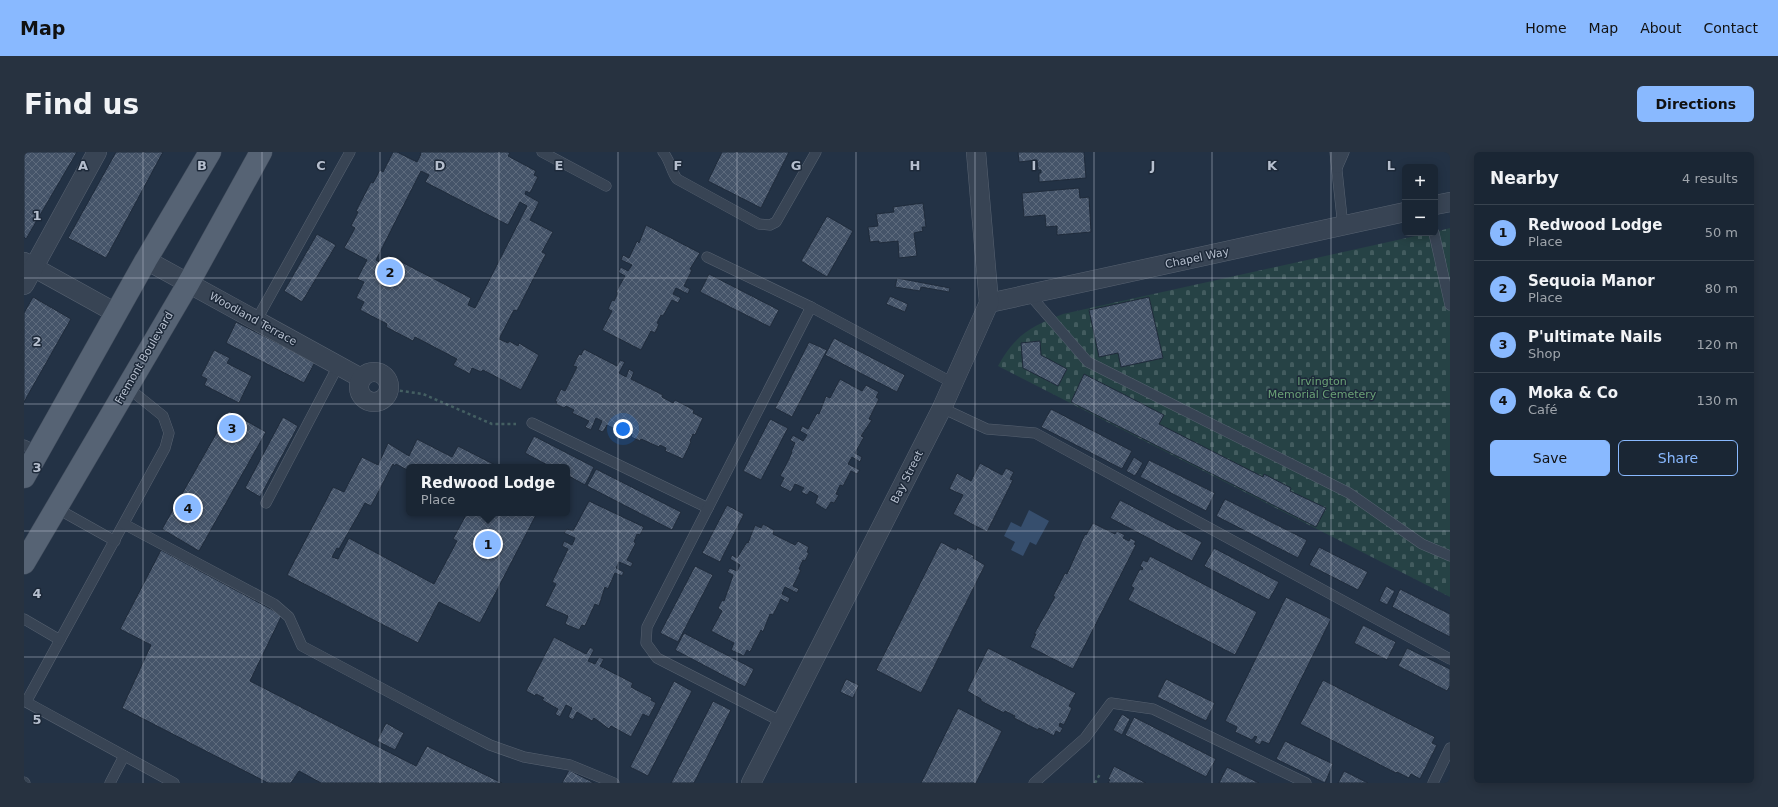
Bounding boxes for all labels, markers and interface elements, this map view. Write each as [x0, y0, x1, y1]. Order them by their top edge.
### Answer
text: Map [20, 17, 65, 39]
text: Home [1525, 20, 1567, 36]
text: Map [1589, 20, 1618, 36]
text: About [1640, 20, 1682, 36]
text: Contact [1704, 20, 1758, 36]
button: Directions [1637, 86, 1754, 122]
text: Find us [24, 88, 139, 121]
text: A [78, 158, 88, 173]
text: B [197, 158, 207, 173]
text: C [316, 158, 326, 173]
text: D [435, 158, 446, 173]
text: E [555, 158, 563, 173]
text: F [674, 158, 682, 173]
text: G [791, 158, 801, 173]
text: H [910, 158, 920, 173]
text: I [1032, 158, 1036, 173]
text: J [1150, 158, 1155, 173]
text: K [1267, 158, 1278, 173]
text: L [1387, 158, 1395, 173]
map controls [1402, 164, 1438, 236]
button: + [1402, 164, 1438, 200]
text: Nearby [1490, 168, 1559, 188]
text: 4 results [1682, 171, 1738, 186]
button: − [1402, 200, 1438, 236]
text: 1 [32, 208, 42, 223]
text: Redwood Lodge [1528, 216, 1662, 234]
text: 1 [1498, 225, 1508, 240]
text: 50 m [1705, 225, 1738, 240]
text: Place [1528, 234, 1563, 249]
street label: Chapel Way [1164, 245, 1231, 271]
pin: 2 [377, 257, 403, 287]
text: Sequoia Manor [1528, 272, 1655, 290]
text: 2 [1498, 281, 1508, 296]
text: 80 m [1705, 281, 1738, 296]
street label: Woodland Terrace [207, 290, 299, 349]
text: Place [1528, 290, 1563, 305]
street label: Fremont Boulevard [112, 310, 176, 406]
text: P'ultimate Nails [1528, 328, 1662, 346]
text: 2 [32, 334, 42, 349]
text: 3 [1498, 337, 1508, 352]
text: 120 m [1696, 337, 1738, 352]
text: Shop [1528, 346, 1561, 361]
park label: Irvington Memorial Cemetery [1268, 375, 1377, 401]
text: Moka & Co [1528, 384, 1618, 402]
text: 4 [1498, 393, 1508, 408]
text: 130 m [1696, 393, 1738, 408]
text: Café [1528, 402, 1558, 417]
pin: 3 [219, 413, 245, 443]
your location [613, 419, 633, 439]
button: Save [1490, 440, 1610, 476]
button: Share [1618, 440, 1738, 476]
street label: Bay Street [888, 448, 926, 506]
text: 3 [32, 460, 42, 475]
popup [406, 464, 570, 516]
text: Redwood Lodge [421, 474, 555, 492]
text: Place [421, 492, 455, 507]
pin: 4 [175, 493, 201, 523]
pin: 1 [475, 529, 501, 559]
text: 4 [32, 586, 42, 601]
text: 5 [32, 712, 42, 727]

